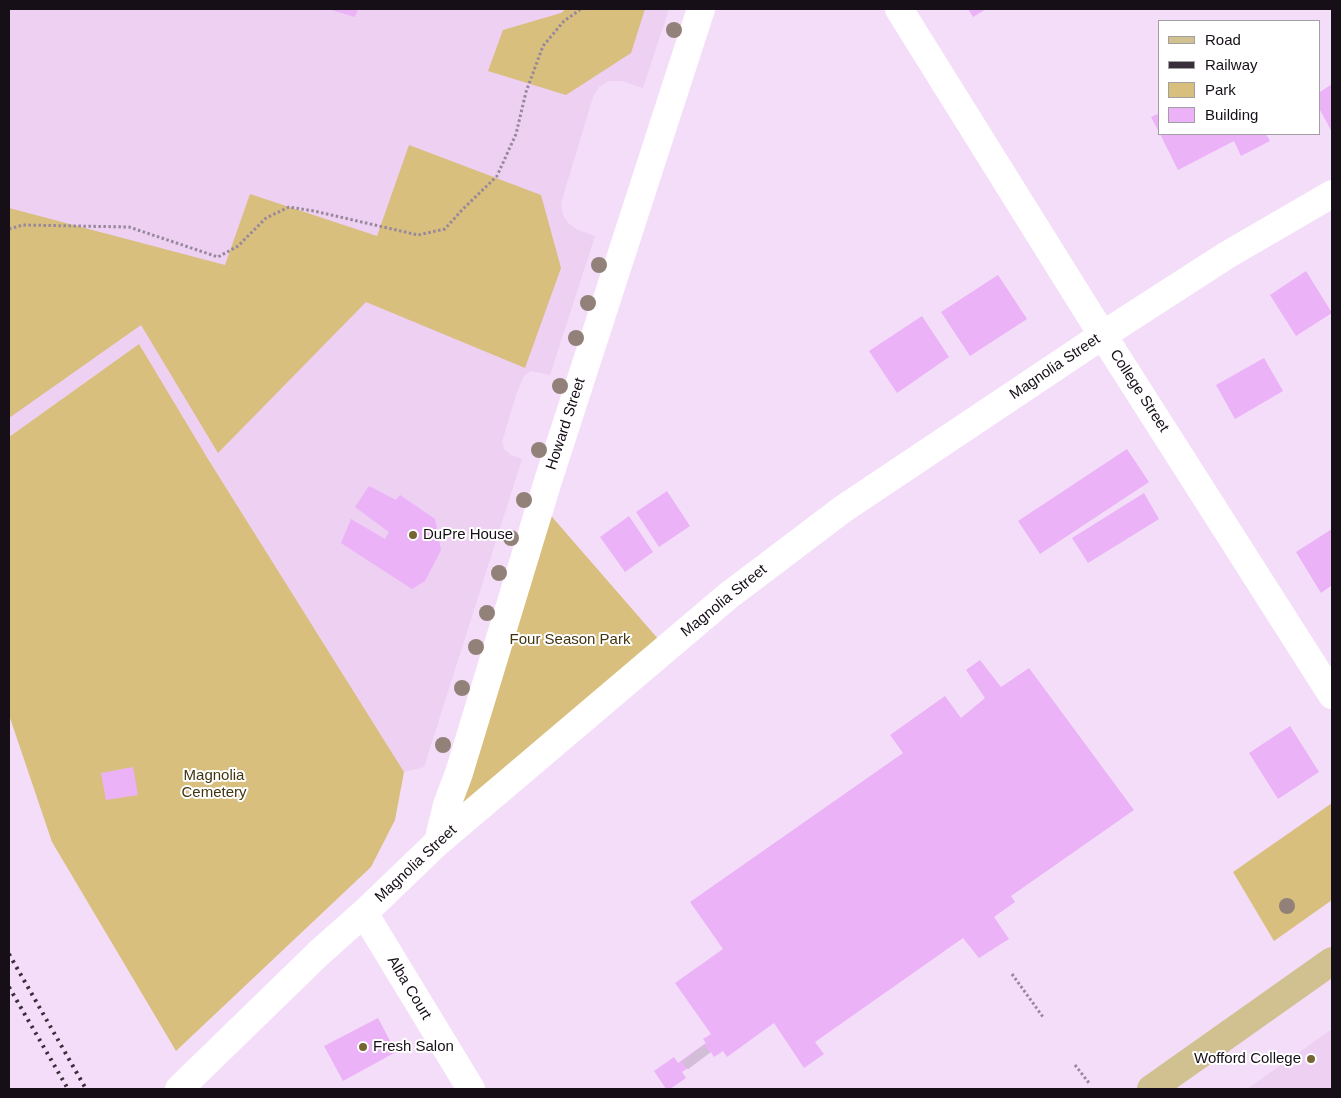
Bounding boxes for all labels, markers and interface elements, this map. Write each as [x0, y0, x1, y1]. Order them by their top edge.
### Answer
legend [1158, 20, 1321, 135]
text: Road [1205, 31, 1241, 48]
text: Railway [1205, 56, 1258, 73]
text: Park [1205, 81, 1236, 98]
text: Building [1205, 106, 1258, 123]
street label: Magnolia Street [1006, 330, 1104, 404]
street label: College Street [1106, 346, 1172, 436]
street label: Howard Street [543, 376, 589, 472]
place label: DuPre House [423, 526, 513, 544]
marker: DuPre House [407, 529, 419, 541]
street label: Magnolia Street [678, 561, 770, 641]
park label: Four Season Park [510, 631, 630, 649]
park label: Magnolia Cemetery [181, 767, 247, 802]
street label: Magnolia Street [371, 822, 461, 906]
street label: Alba Court [383, 953, 435, 1023]
place label: Fresh Salon [373, 1038, 454, 1056]
marker: Fresh Salon [357, 1041, 369, 1053]
place label: Wofford College [1194, 1050, 1301, 1068]
marker: Wofford College [1305, 1053, 1317, 1065]

